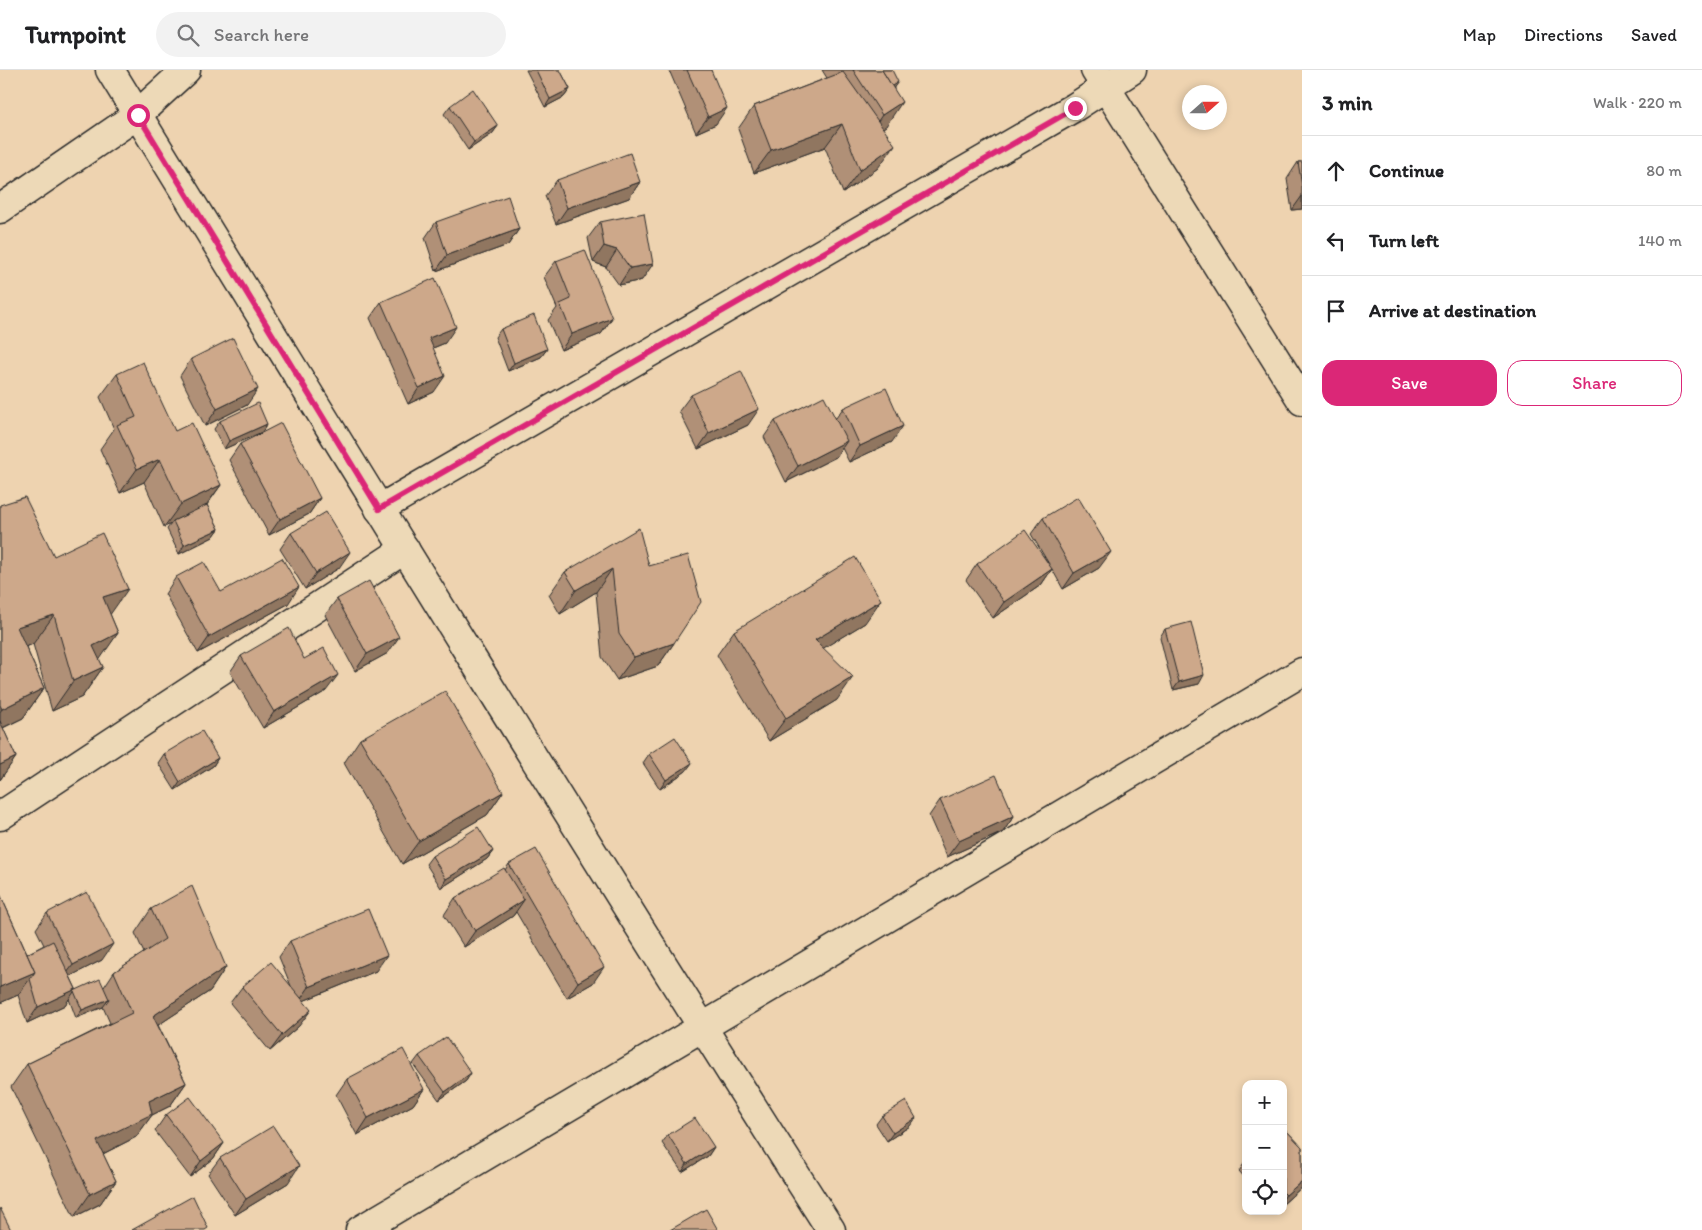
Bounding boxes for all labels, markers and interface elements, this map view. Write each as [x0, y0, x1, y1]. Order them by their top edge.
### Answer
search box [156, 12, 506, 57]
text: Turnpoint [25, 20, 126, 49]
icon: search [174, 21, 202, 49]
text: Search here [214, 23, 309, 46]
text: Map [1463, 24, 1496, 46]
text: Directions [1524, 24, 1603, 46]
text: Saved [1631, 24, 1677, 46]
north arrow [1182, 85, 1227, 130]
text: 3 min [1322, 90, 1372, 115]
text: Walk · 220 m [1593, 93, 1682, 112]
route end [1064, 97, 1087, 120]
route start [127, 104, 150, 127]
icon: ahead [1322, 157, 1350, 185]
text: Continue [1369, 159, 1444, 182]
text: 80 m [1646, 161, 1682, 180]
icon: left [1322, 227, 1350, 255]
text: Turn left [1369, 229, 1439, 252]
text: 140 m [1638, 231, 1682, 250]
icon: arrive [1322, 297, 1350, 325]
text: Arrive at destination [1369, 299, 1536, 322]
button: Save [1322, 360, 1497, 406]
button: Share [1507, 360, 1682, 406]
map controls [1242, 1080, 1287, 1215]
button: + [1242, 1080, 1287, 1125]
button: − [1242, 1125, 1287, 1170]
button: locate [1242, 1170, 1287, 1215]

